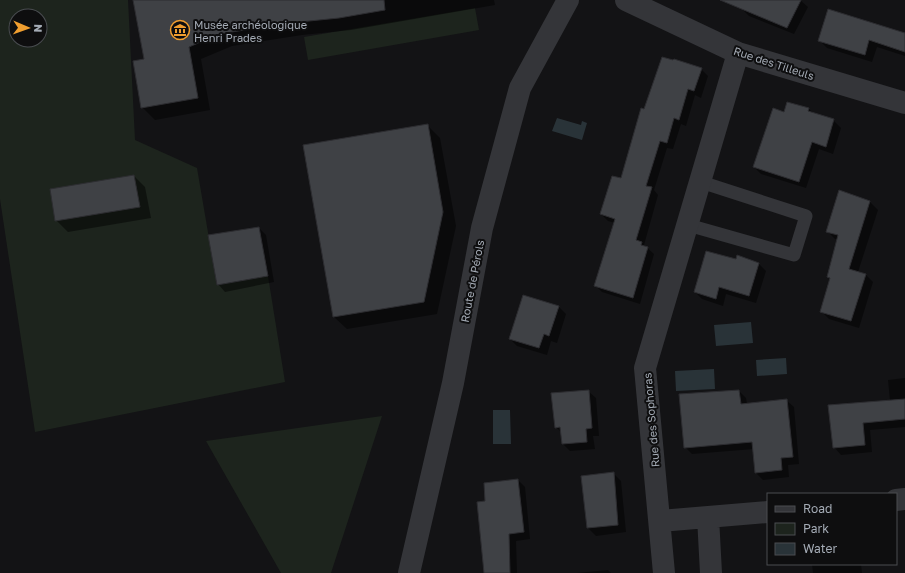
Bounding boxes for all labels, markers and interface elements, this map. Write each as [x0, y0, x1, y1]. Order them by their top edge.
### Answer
north arrow [8, 8, 48, 48]
place label: Musée archéologique Henri Prades [194, 18, 307, 44]
museum icon: Musée archéologique Henri Prades [169, 19, 191, 41]
text: N [32, 24, 45, 33]
street label: Rue des Tilleuls [732, 44, 816, 82]
street label: Route de Pérols [458, 239, 486, 323]
street label: Rue des Sophoras [640, 372, 662, 468]
legend [767, 493, 897, 565]
text: Road [803, 501, 832, 516]
text: Park [803, 521, 829, 536]
text: Water [803, 541, 837, 556]

